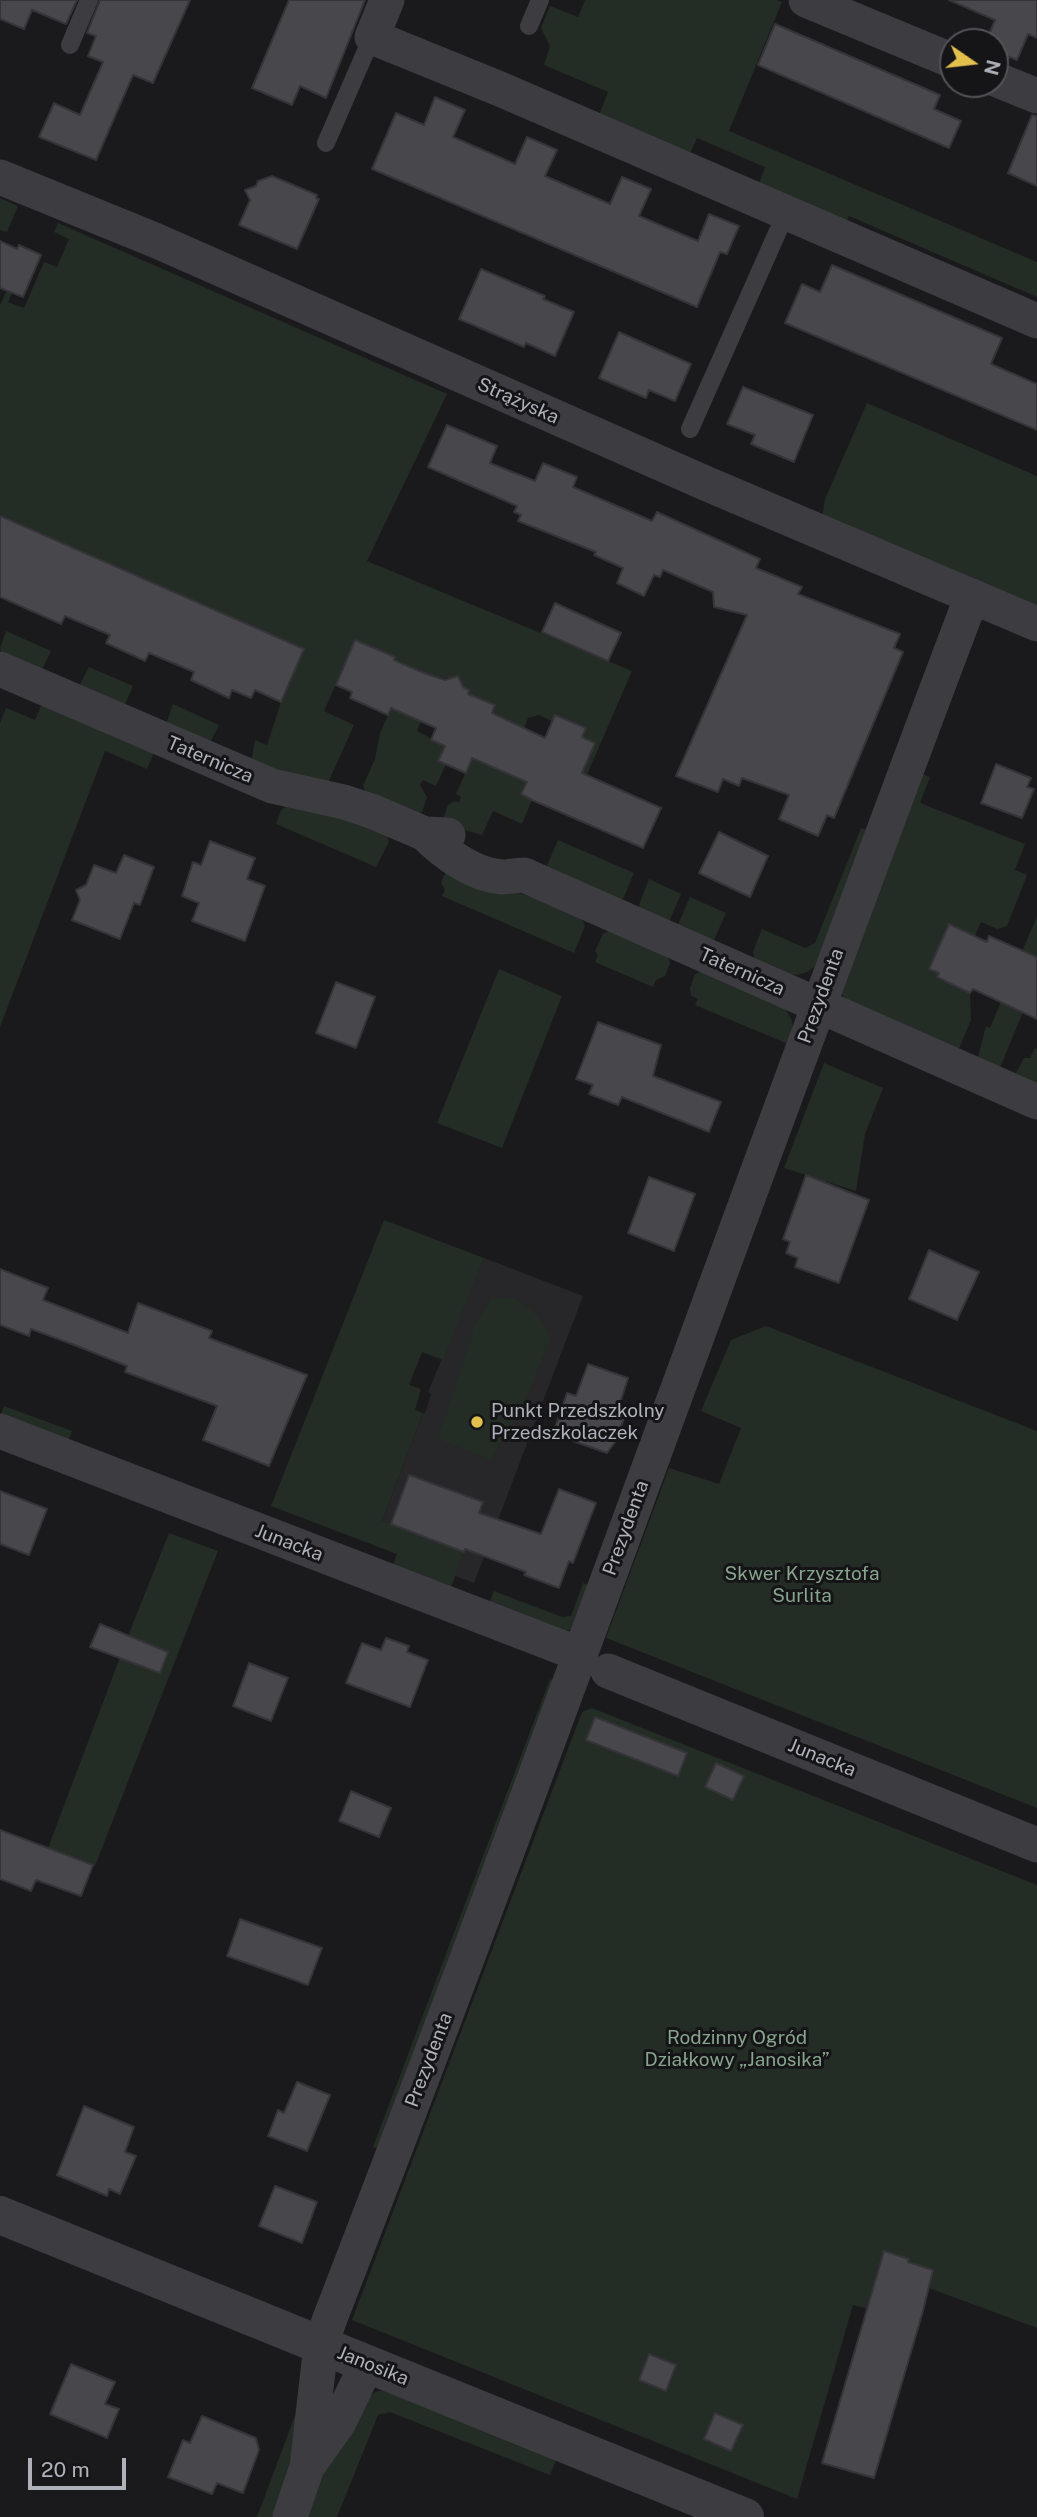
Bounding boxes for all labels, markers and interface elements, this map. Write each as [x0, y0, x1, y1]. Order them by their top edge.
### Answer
north arrow [939, 28, 1009, 98]
text: N [980, 58, 1005, 77]
street label: Strążyska [474, 373, 562, 429]
street label: Taternicza [164, 732, 256, 788]
street label: Taternicza [696, 943, 788, 1001]
street label: Prezydenta [793, 945, 849, 1047]
place label: Punkt Przedszkolny Przedszkolaczek [491, 1400, 664, 1444]
marker: Punkt Przedszkolny Przedszkolaczek [469, 1414, 485, 1430]
street label: Prezydenta [598, 1477, 654, 1579]
street label: Junacka [252, 1520, 326, 1566]
park label: Skwer Krzysztofa Surlita [725, 1563, 879, 1607]
street label: Junacka [785, 1734, 859, 1782]
street label: Prezydenta [401, 2010, 457, 2110]
park label: Rodzinny Ogród Działkowy „Janosika” [644, 2027, 830, 2071]
street label: Janosika [334, 2341, 412, 2391]
scale bar [32, 2444, 130, 2488]
text: 20 m [41, 2457, 90, 2482]

